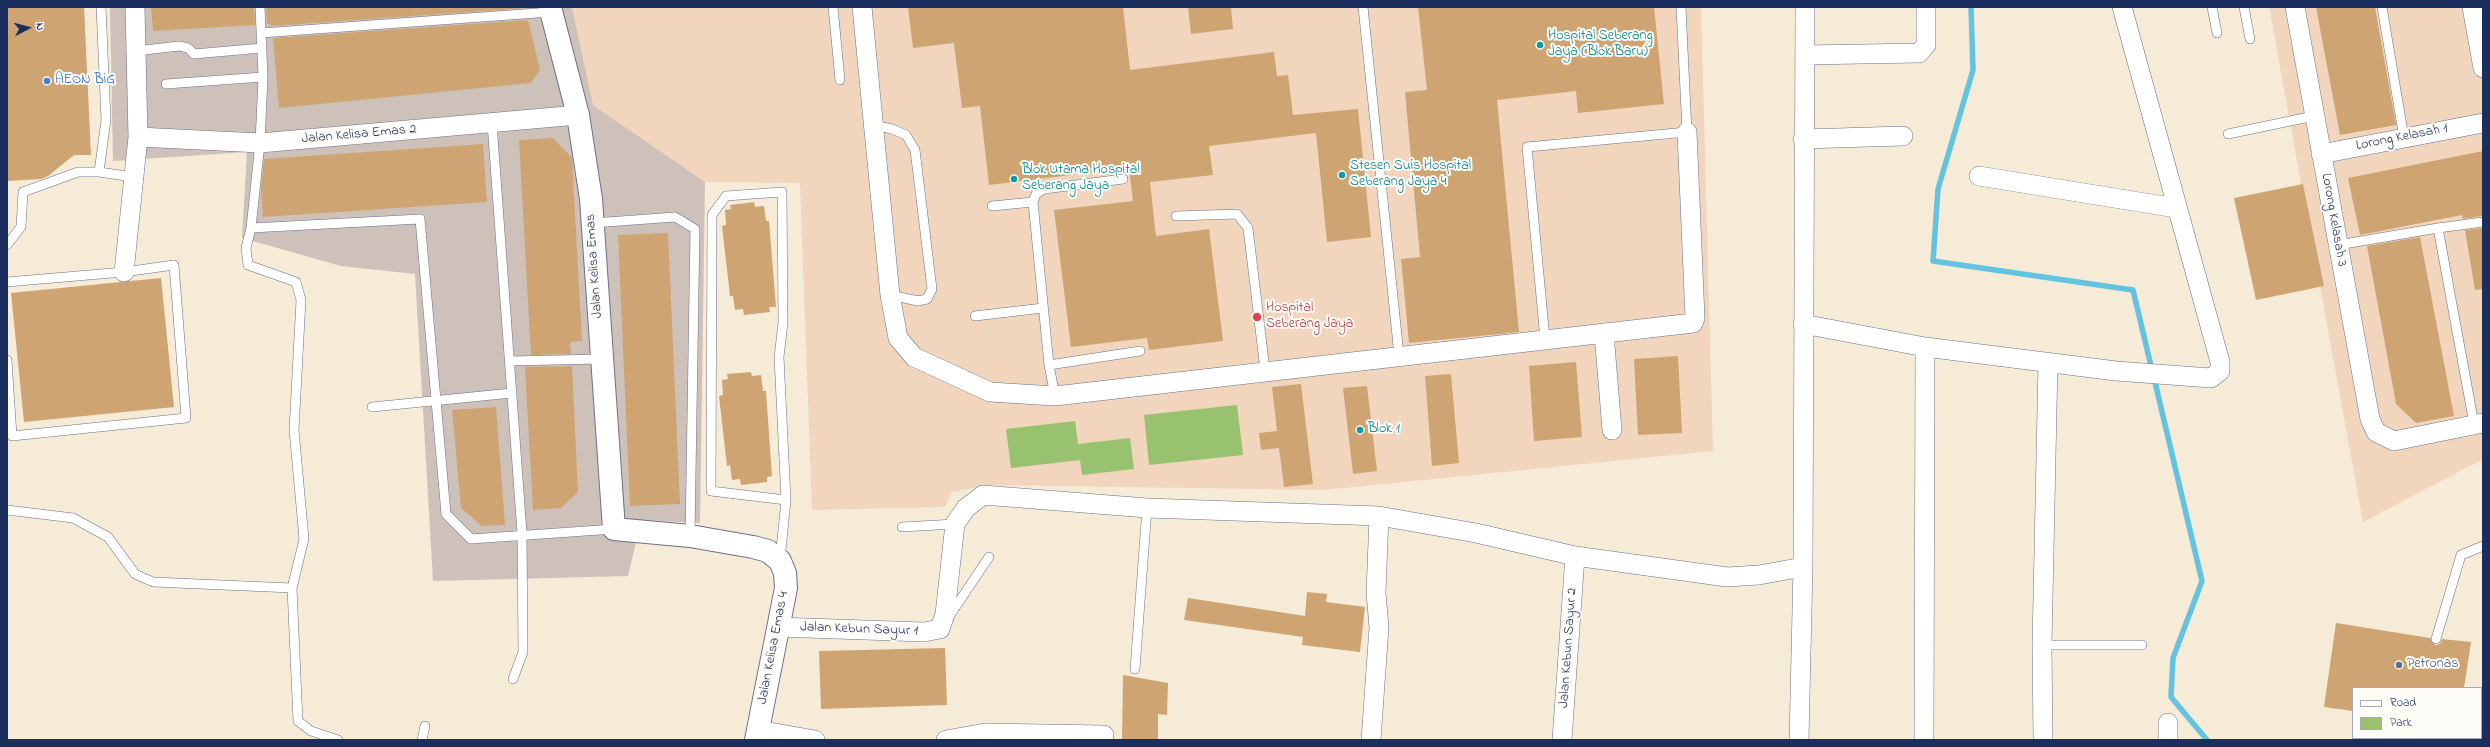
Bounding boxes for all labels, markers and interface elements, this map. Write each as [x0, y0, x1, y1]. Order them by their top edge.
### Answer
north arrow [8, 8, 48, 48]
text: N [32, 22, 48, 31]
place label: Hospital Seberang Jaya (Blok Baru) [1548, 29, 1653, 62]
marker: Hospital Seberang Jaya (Blok Baru) [1535, 40, 1545, 50]
place label: AEON BiG [55, 73, 115, 89]
marker: AEON BiG [42, 76, 52, 86]
street label: Lorong Kelasah 1 [2355, 121, 2449, 155]
street label: Jalan Kelisa Emas 2 [301, 122, 417, 148]
place label: Stesen Suis Hospital Seberang Jaya 4 [1350, 159, 1471, 192]
place label: Blok Utama Hospital Seberang Jaya [1022, 163, 1140, 196]
marker: Stesen Suis Hospital Seberang Jaya 4 [1337, 170, 1347, 180]
street label: Lorong Kelasah 3 [2317, 172, 2349, 268]
marker: Blok Utama Hospital Seberang Jaya [1009, 174, 1019, 184]
street label: Jalan Kelisa Emas [583, 213, 607, 319]
place label: Hospital Seberang Jaya [1266, 301, 1353, 334]
marker: Hospital Seberang Jaya [1251, 311, 1263, 323]
place label: Blok 1 [1368, 422, 1400, 438]
marker: Blok 1 [1355, 425, 1365, 435]
street label: Jalan Kebun Sayur 2 [1556, 587, 1582, 709]
street label: Jalan Kelisa Emas 4 [755, 590, 793, 706]
street label: Jalan Kebun Sayur 1 [800, 620, 918, 640]
place label: Petronas [2407, 657, 2458, 673]
marker: Petronas [2394, 660, 2404, 670]
legend [2352, 687, 2482, 739]
text: Road [2390, 694, 2416, 712]
text: Park [2390, 714, 2412, 732]

